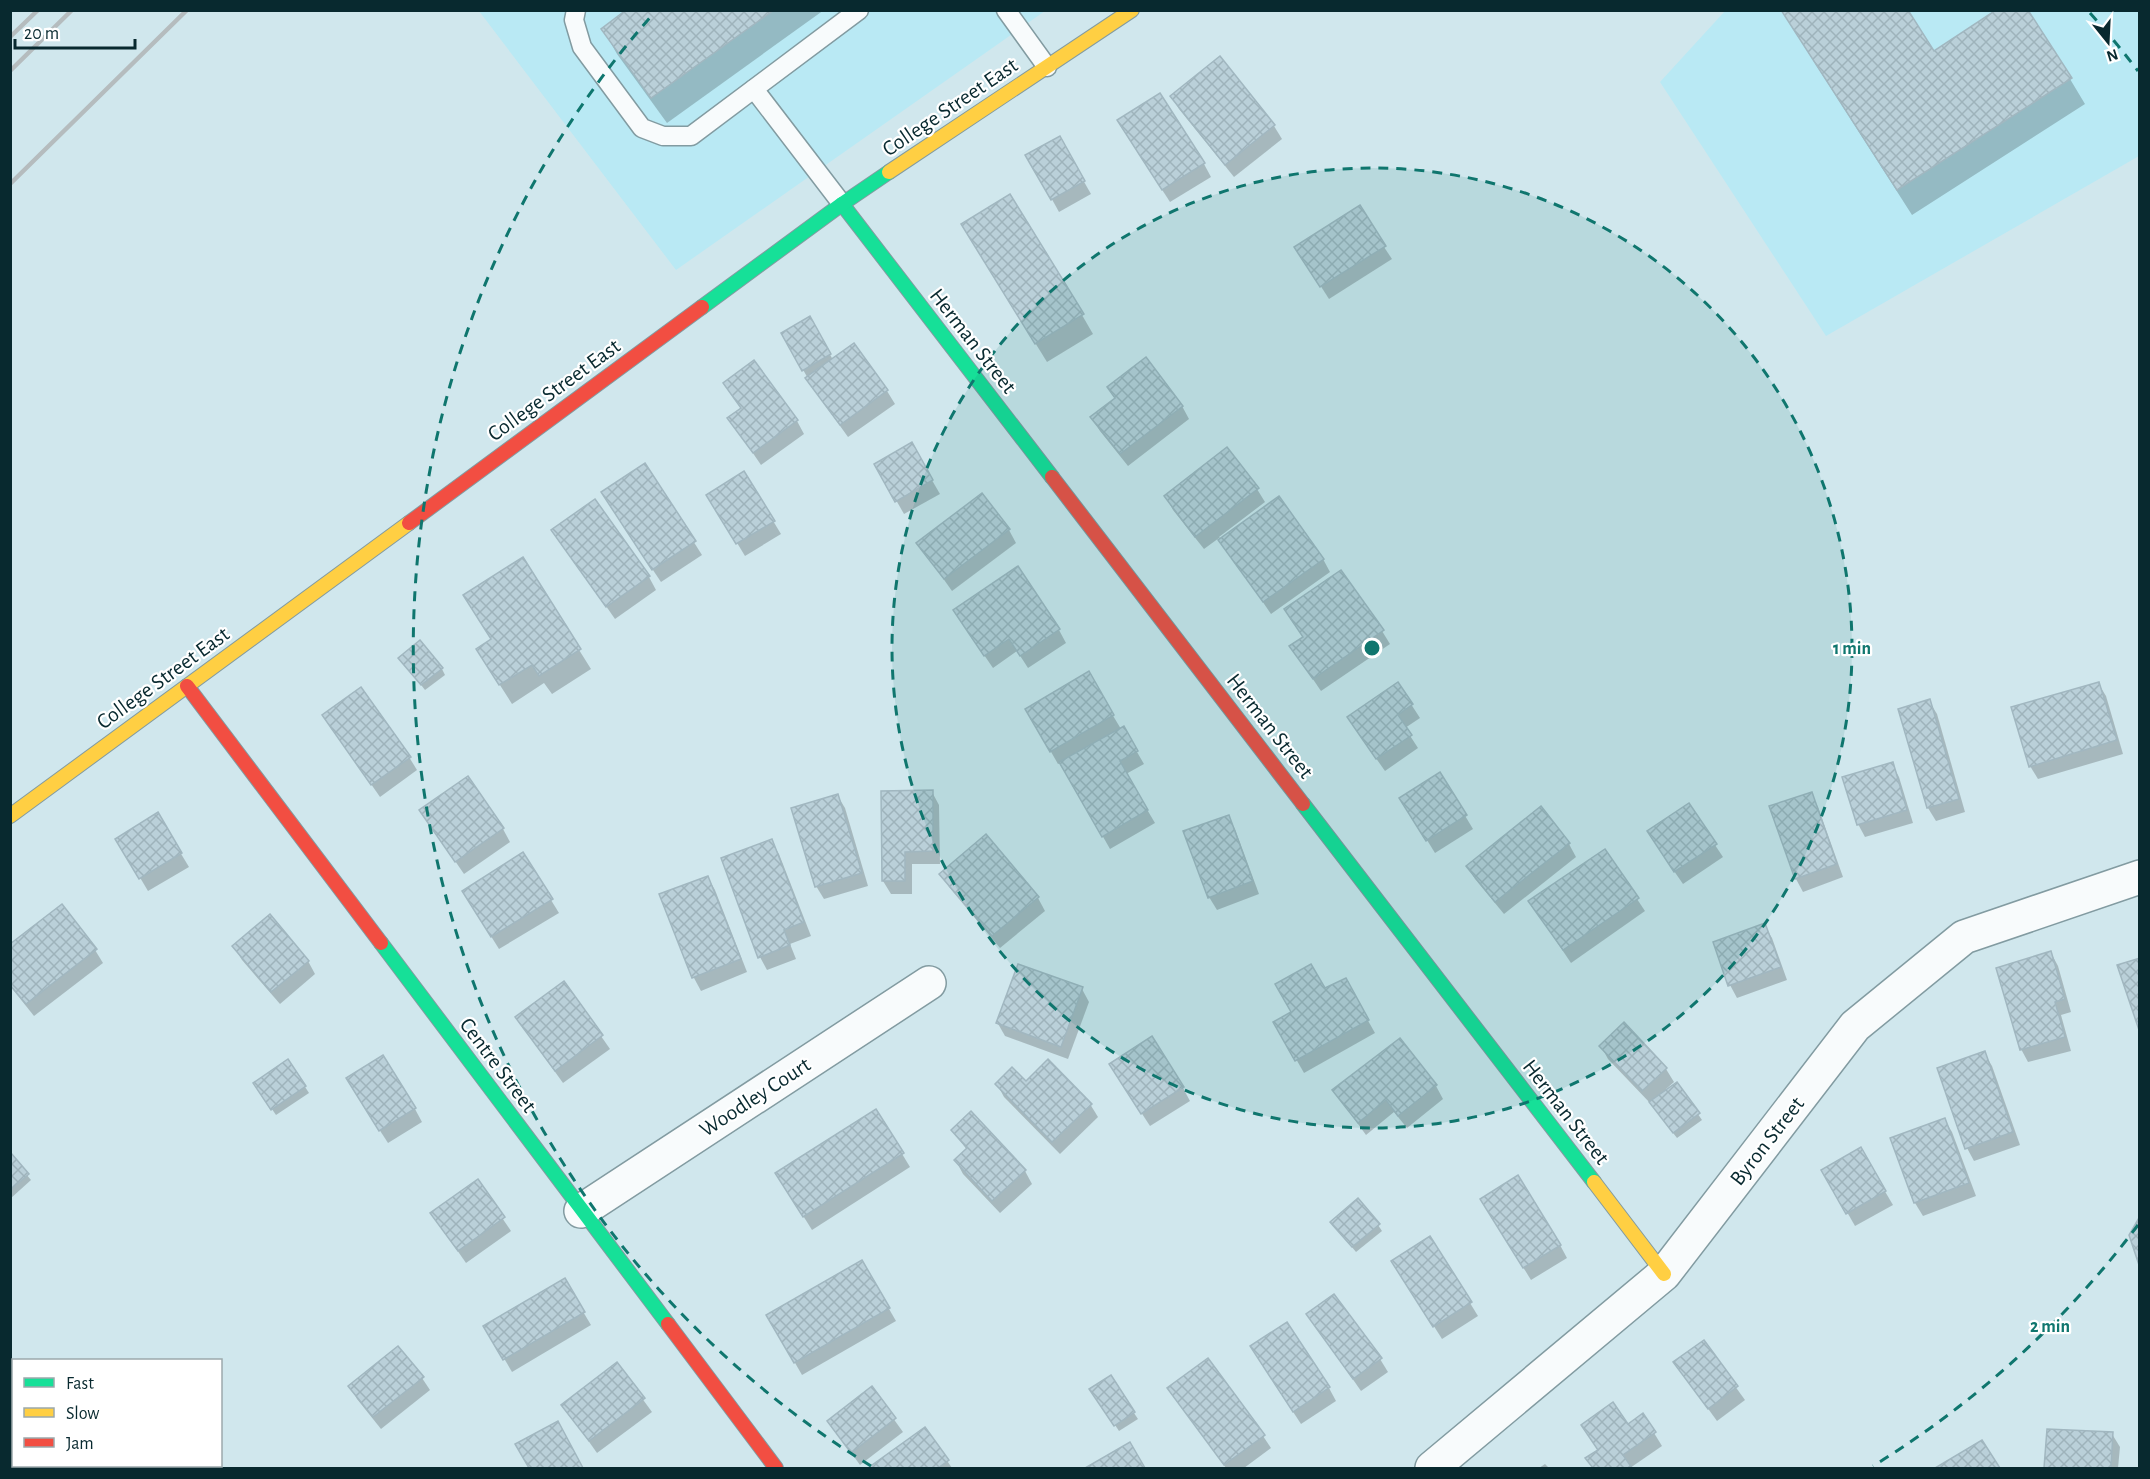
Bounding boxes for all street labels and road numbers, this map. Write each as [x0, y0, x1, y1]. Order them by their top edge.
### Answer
street label: College Street East [878, 54, 1022, 160]
street label: Herman Street [925, 285, 1021, 397]
street label: College Street East [484, 335, 624, 445]
street label: College Street East [93, 623, 233, 733]
street label: Herman Street [1222, 670, 1318, 782]
street label: Centre Street [455, 1014, 541, 1116]
street label: Woodley Court [696, 1053, 814, 1141]
street label: Herman Street [1518, 1056, 1614, 1168]
street label: Byron Street [1726, 1093, 1808, 1189]

